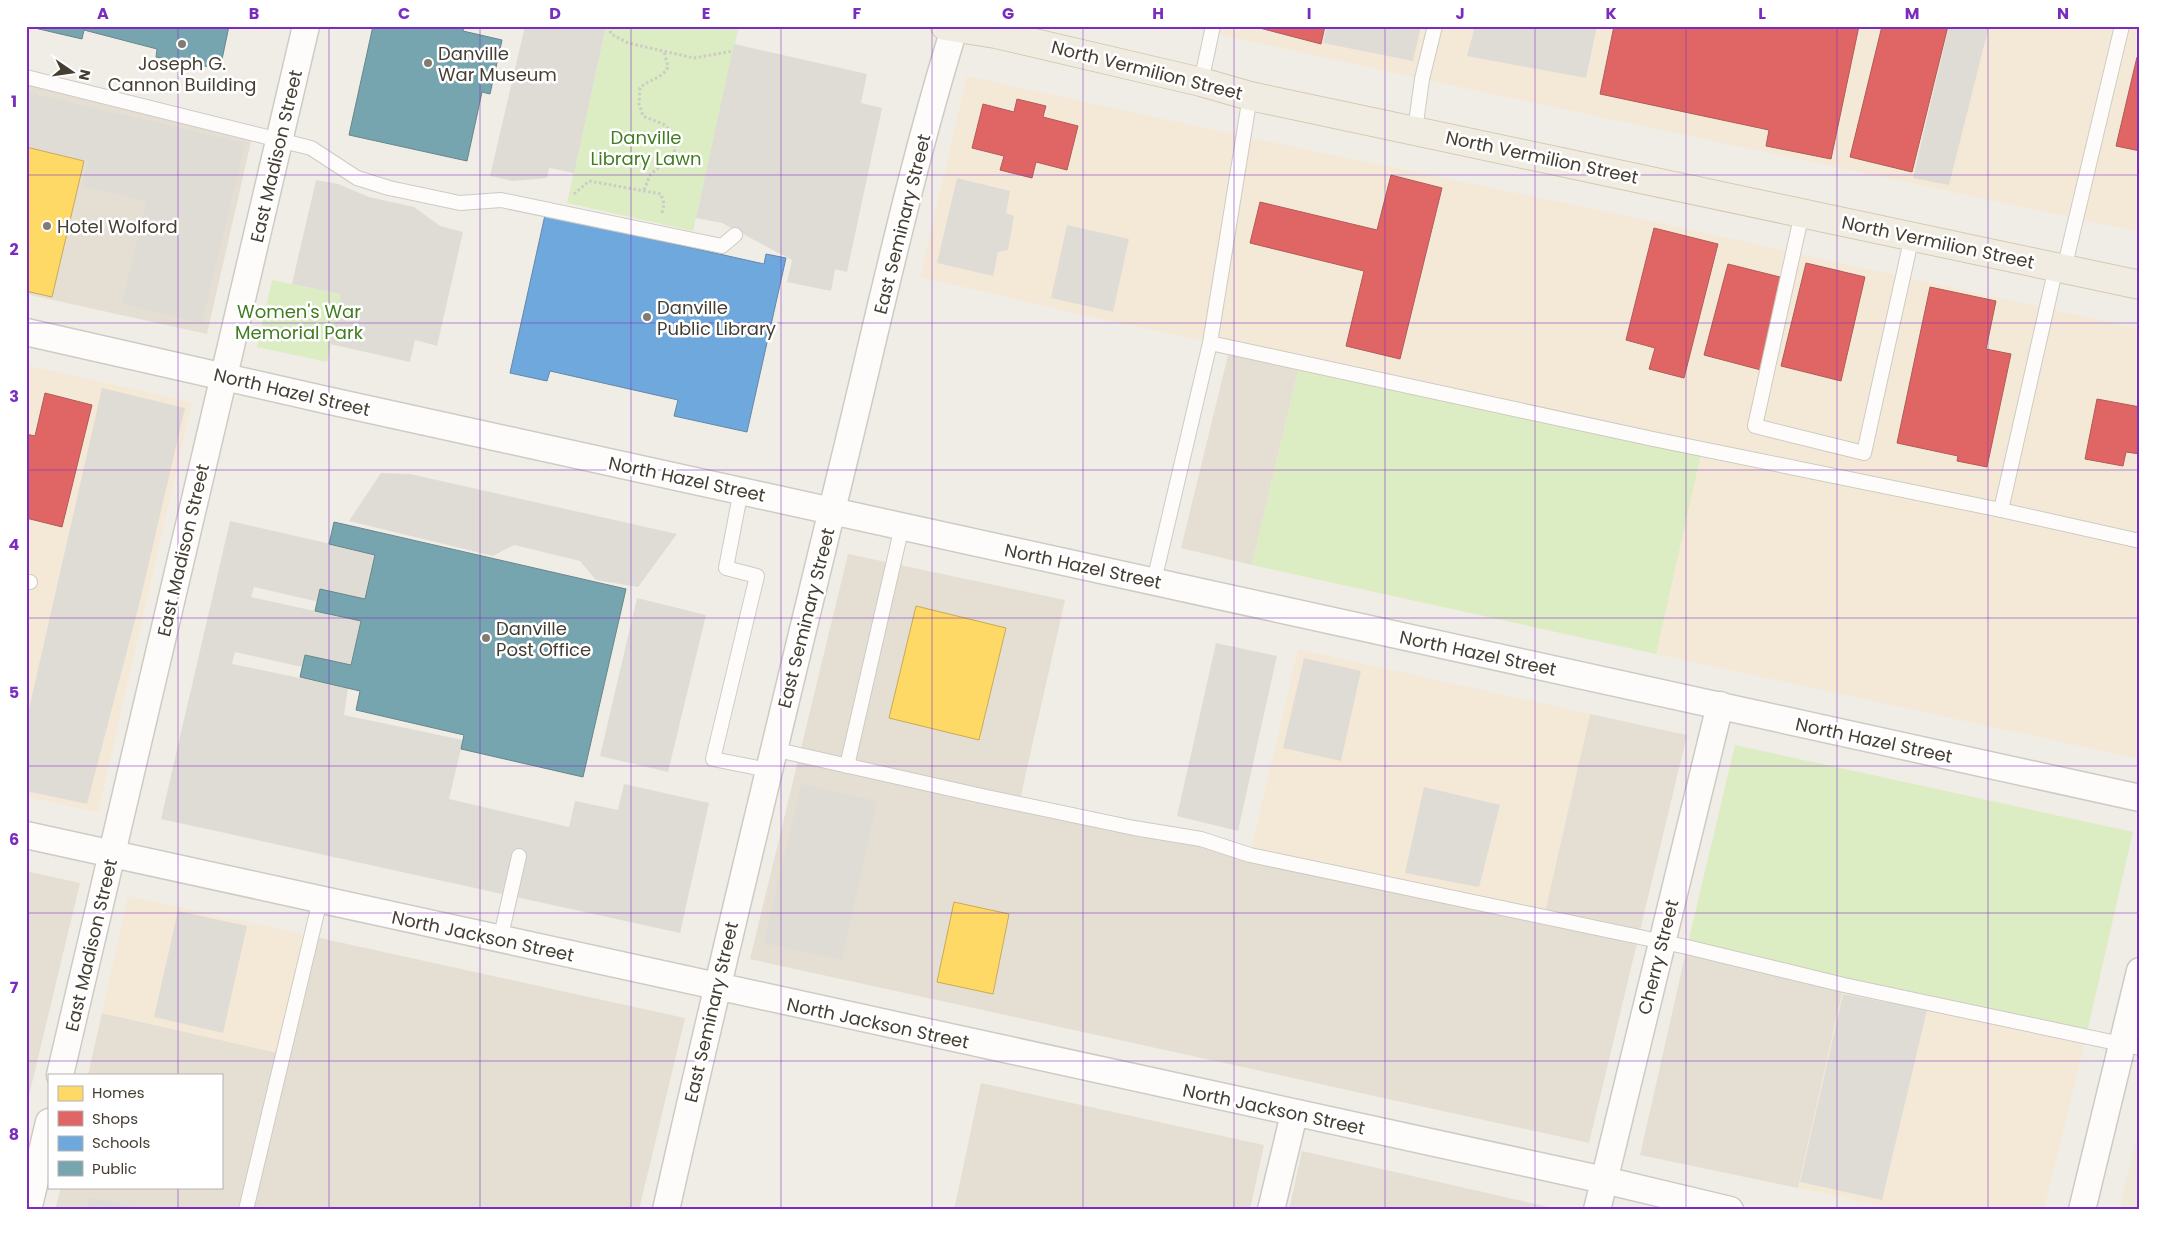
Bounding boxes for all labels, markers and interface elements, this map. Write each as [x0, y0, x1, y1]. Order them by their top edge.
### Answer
text: A [97, 2, 109, 25]
text: B [249, 2, 259, 25]
text: C [398, 2, 410, 25]
text: D [549, 2, 561, 25]
text: E [702, 2, 710, 25]
text: F [853, 2, 862, 25]
text: G [1002, 2, 1014, 25]
text: H [1152, 2, 1164, 25]
text: I [1307, 2, 1311, 25]
text: J [1455, 2, 1465, 25]
text: K [1605, 2, 1617, 25]
text: L [1758, 2, 1766, 25]
text: M [1905, 2, 1919, 25]
text: N [2057, 2, 2069, 25]
street label: North Vermilion Street [1049, 34, 1245, 106]
marker: Joseph G. Cannon Building [176, 38, 188, 50]
place label: Danville War Museum [438, 41, 557, 87]
north arrow [48, 48, 98, 98]
place label: Joseph G. Cannon Building [108, 51, 256, 97]
marker: Danville War Museum [422, 57, 434, 69]
street label: East Madison Street [244, 67, 308, 245]
text: N [74, 68, 96, 82]
text: 1 [11, 90, 17, 113]
street label: North Vermilion Street [1443, 124, 1641, 190]
park label: Danville Library Lawn [590, 125, 702, 171]
street label: East Seminary Street [868, 131, 936, 317]
street label: North Vermilion Street [1839, 209, 2037, 275]
place label: Hotel Wolford [57, 214, 178, 239]
marker: Hotel Wolford [41, 220, 53, 232]
text: 2 [9, 238, 19, 261]
place label: Danville Public Library [657, 295, 776, 341]
park label: Women's War Memorial Park [235, 299, 364, 345]
marker: Danville Public Library [641, 311, 653, 323]
street label: North Hazel Street [211, 362, 373, 422]
text: 3 [9, 385, 19, 408]
street label: North Hazel Street [606, 450, 768, 508]
street label: East Madison Street [151, 461, 215, 639]
street label: East Seminary Street [772, 525, 840, 711]
text: 4 [9, 533, 20, 556]
street label: North Hazel Street [1002, 537, 1164, 595]
place label: Danville Post Office [496, 616, 591, 662]
street label: North Hazel Street [1397, 624, 1559, 682]
marker: Danville Post Office [480, 632, 492, 644]
text: 5 [9, 681, 19, 704]
street label: North Hazel Street [1793, 711, 1955, 769]
text: 6 [9, 828, 19, 851]
street label: East Madison Street [59, 856, 123, 1034]
street label: Cherry Street [1632, 897, 1684, 1017]
street label: North Jackson Street [390, 904, 576, 968]
street label: East Seminary Street [678, 919, 744, 1105]
text: 7 [10, 976, 19, 999]
street label: North Jackson Street [785, 991, 971, 1055]
legend [48, 1074, 222, 1188]
street label: North Jackson Street [1181, 1077, 1367, 1141]
text: Homes [92, 1082, 145, 1103]
text: Shops [92, 1108, 138, 1129]
text: 8 [9, 1123, 19, 1146]
text: Schools [92, 1132, 150, 1153]
text: Public [92, 1158, 137, 1179]

